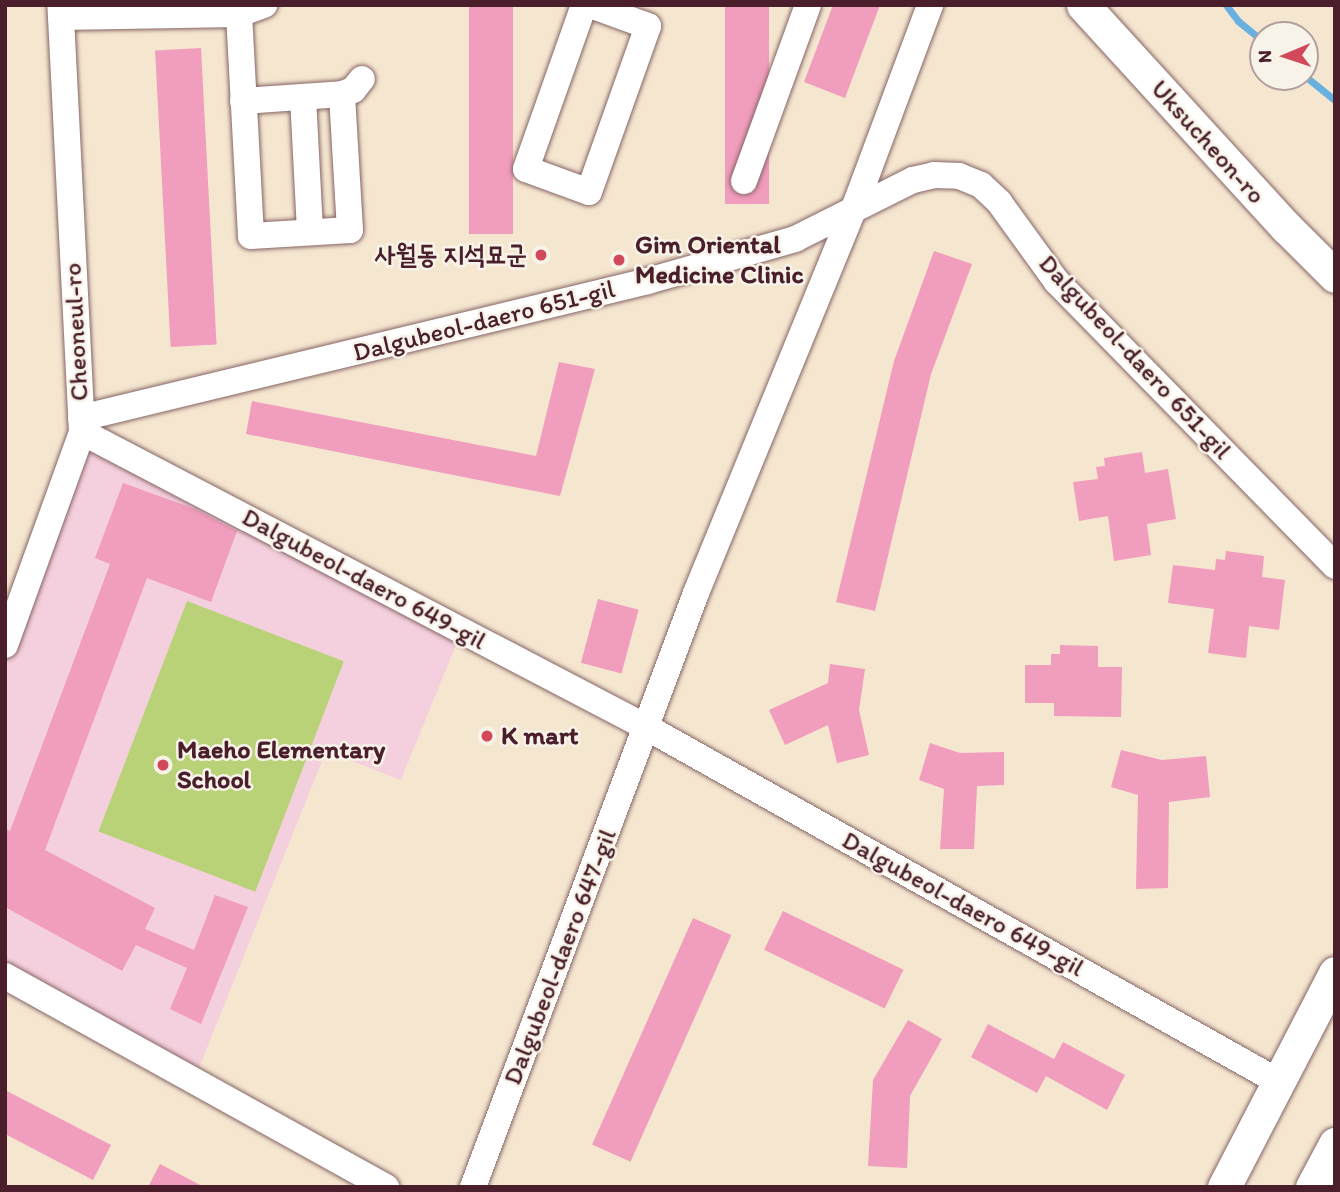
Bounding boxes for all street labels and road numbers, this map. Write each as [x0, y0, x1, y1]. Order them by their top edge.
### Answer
street label: Uksucheon-ro [1144, 73, 1272, 211]
street label: Dalgubeol-daero 651-gil [1032, 248, 1238, 466]
street label: Cheoneul-ro [57, 262, 95, 402]
street label: Dalgubeol-daero 651-gil [350, 273, 618, 369]
street label: Dalgubeol-daero 649-gil [236, 501, 492, 657]
street label: Dalgubeol-daero 649-gil [836, 824, 1090, 984]
street label: Dalgubeol-daero 647-gil [497, 825, 623, 1089]

